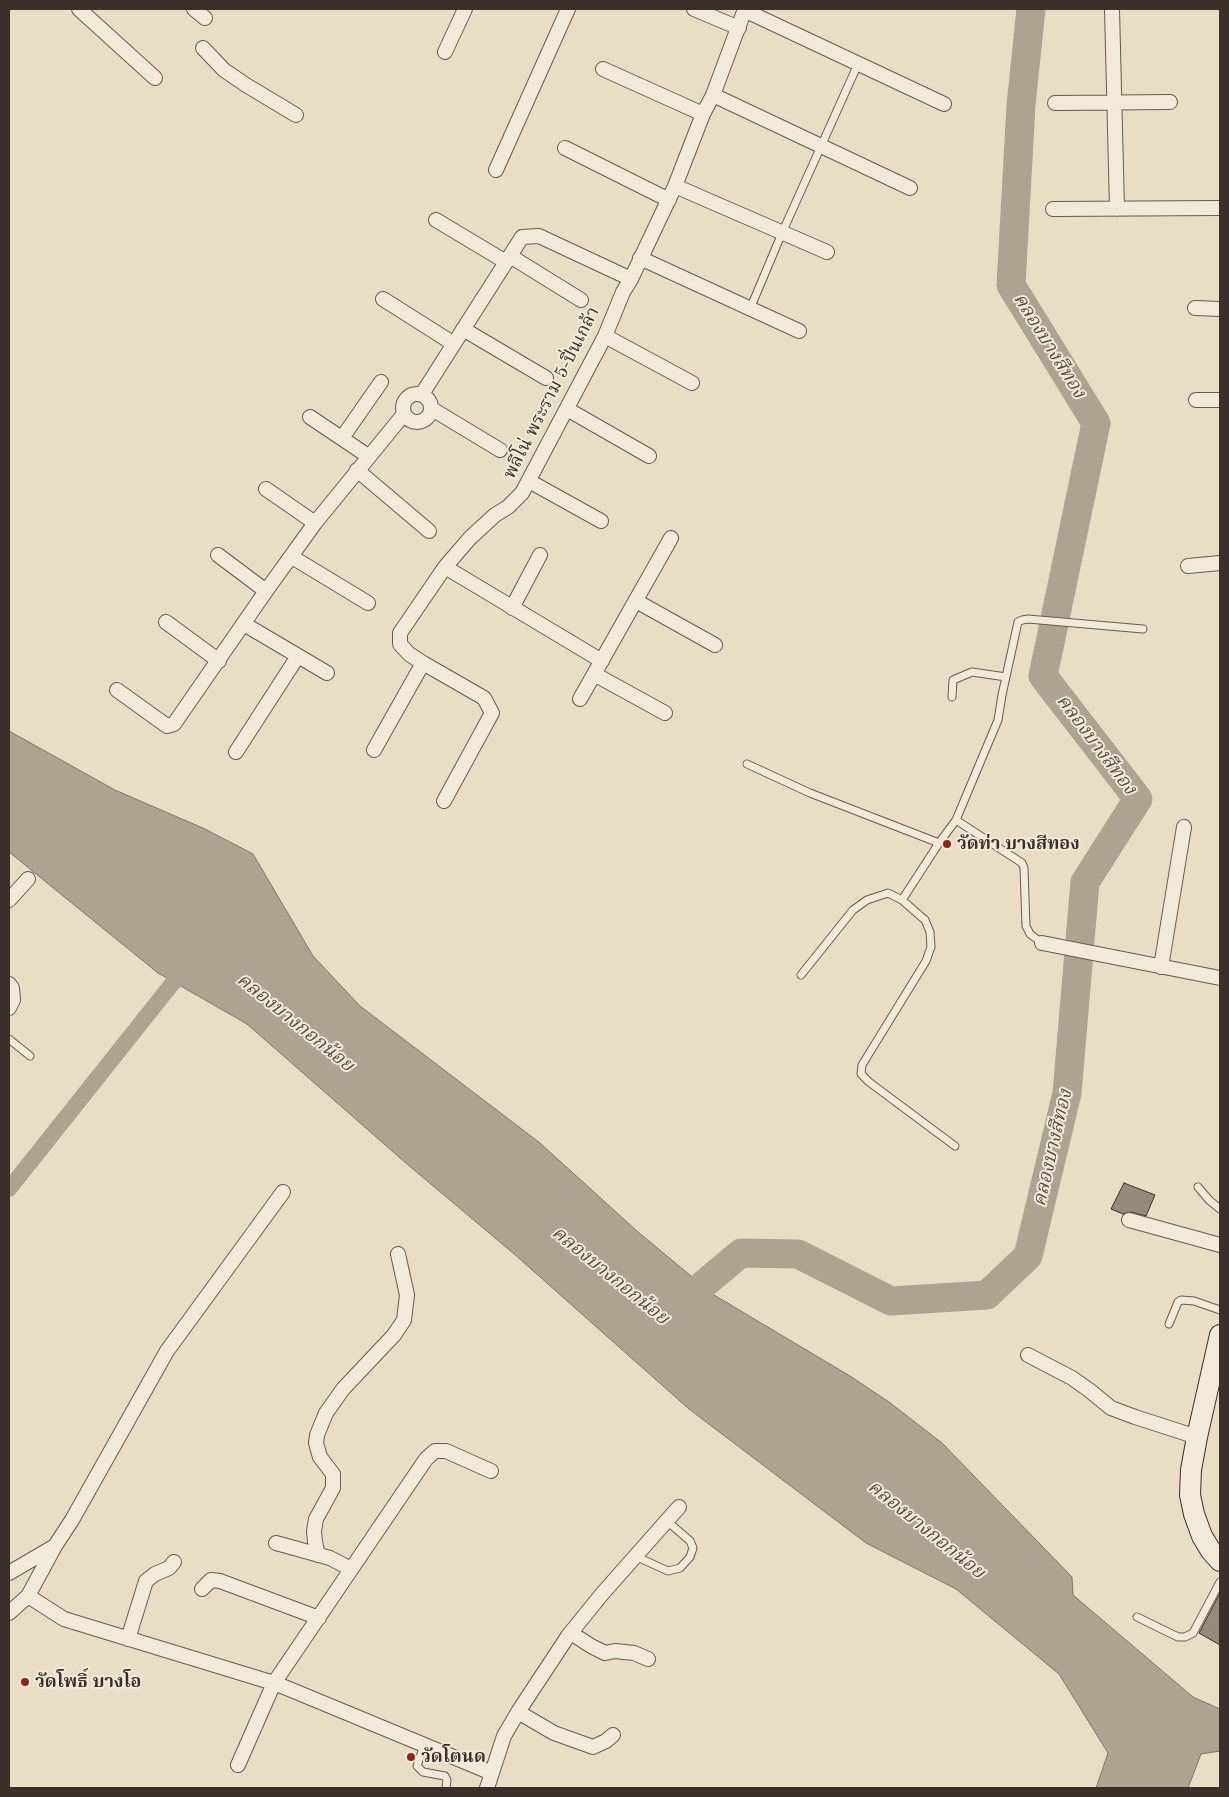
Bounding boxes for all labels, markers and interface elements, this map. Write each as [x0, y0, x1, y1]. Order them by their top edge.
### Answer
water label: คลองบางสีทอง [1008, 289, 1090, 403]
street label: พลีโน่ พระราม 5-ปิ่นเกล้า [499, 304, 605, 482]
water label: คลองบางสีทอง [1051, 691, 1141, 799]
place label: วัดท่า บางสีทอง [957, 833, 1080, 855]
marker: วัดท่า บางสีทอง [941, 838, 953, 850]
water label: คลองบางกอกน้อย [232, 969, 358, 1077]
water label: คลองบางสีทอง [1028, 1087, 1078, 1209]
water label: คลองบางกอกน้อย [547, 1222, 673, 1330]
water label: คลองบางกอกน้อย [863, 1476, 989, 1584]
place label: วัดโพธิ์ บางโอ [35, 1671, 142, 1693]
marker: วัดโพธิ์ บางโอ [19, 1676, 31, 1688]
place label: วัดโตนด [421, 1746, 486, 1768]
marker: วัดโตนด [405, 1751, 417, 1763]

